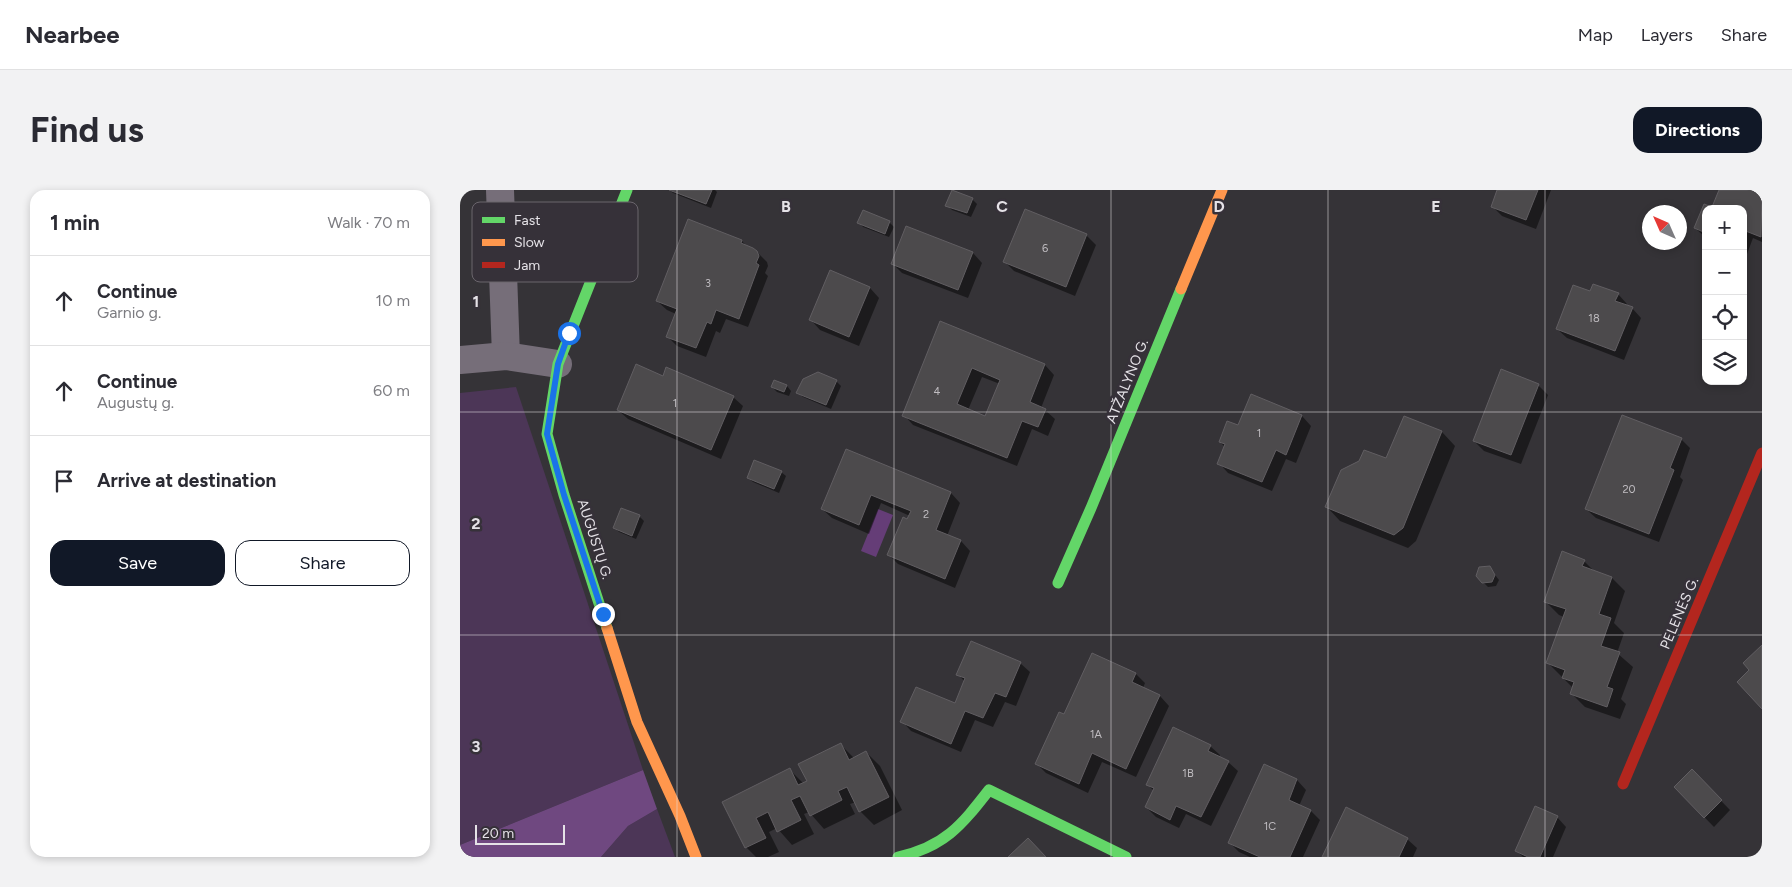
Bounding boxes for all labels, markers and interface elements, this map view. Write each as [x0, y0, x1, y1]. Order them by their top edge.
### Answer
text: Nearbee [25, 20, 120, 49]
text: Map [1578, 24, 1613, 46]
text: Layers [1641, 24, 1693, 46]
text: Share [1721, 24, 1767, 46]
button: Directions [1633, 107, 1762, 153]
text: Find us [30, 109, 144, 151]
text: B [781, 197, 791, 216]
text: C [996, 197, 1008, 216]
text: D [1213, 197, 1225, 216]
text: E [1431, 197, 1441, 216]
legend [472, 202, 638, 282]
north arrow [1642, 205, 1687, 250]
map controls [1702, 205, 1747, 385]
button: + [1702, 205, 1747, 250]
text: 1 min [50, 210, 100, 235]
text: Fast [514, 212, 540, 229]
text: Walk · 70 m [327, 213, 410, 232]
text: Slow [514, 234, 545, 251]
house number: 6 [1042, 242, 1048, 255]
button: − [1702, 250, 1747, 295]
text: Jam [514, 257, 540, 274]
house number: 3 [705, 277, 711, 290]
text: Continue [97, 280, 177, 303]
icon: ahead [50, 287, 78, 315]
text: 10 m [376, 291, 410, 310]
text: 1 [473, 292, 479, 311]
button: locate [1702, 295, 1747, 340]
text: Garnio g. [97, 303, 161, 322]
house number: 18 [1588, 312, 1600, 325]
route start [558, 322, 581, 345]
street label: ATŽALYNO G. [1103, 336, 1152, 426]
button: layers [1702, 340, 1747, 385]
text: Continue [97, 370, 177, 393]
icon: ahead [50, 377, 78, 405]
text: 60 m [373, 381, 410, 400]
house number: 4 [934, 385, 941, 398]
text: Augustų g. [97, 393, 174, 412]
house number: 1 [673, 397, 677, 410]
house number: 1 [1257, 427, 1261, 440]
icon: arrive [50, 467, 78, 495]
text: Arrive at destination [97, 469, 276, 492]
house number: 20 [1622, 483, 1636, 496]
street label: AUGUSTŲ G. [574, 497, 615, 581]
house number: 2 [923, 508, 929, 521]
text: 2 [471, 514, 481, 533]
button: Save [50, 540, 225, 586]
button: Share [235, 540, 410, 586]
street label: PELENĖS G. [1657, 575, 1702, 652]
route end [592, 603, 615, 626]
house number: 1A [1090, 728, 1103, 741]
text: 3 [472, 737, 481, 756]
house number: 1B [1182, 767, 1194, 780]
house number: 1C [1264, 820, 1276, 833]
scale bar [475, 822, 565, 845]
text: 20 m [482, 825, 514, 842]

